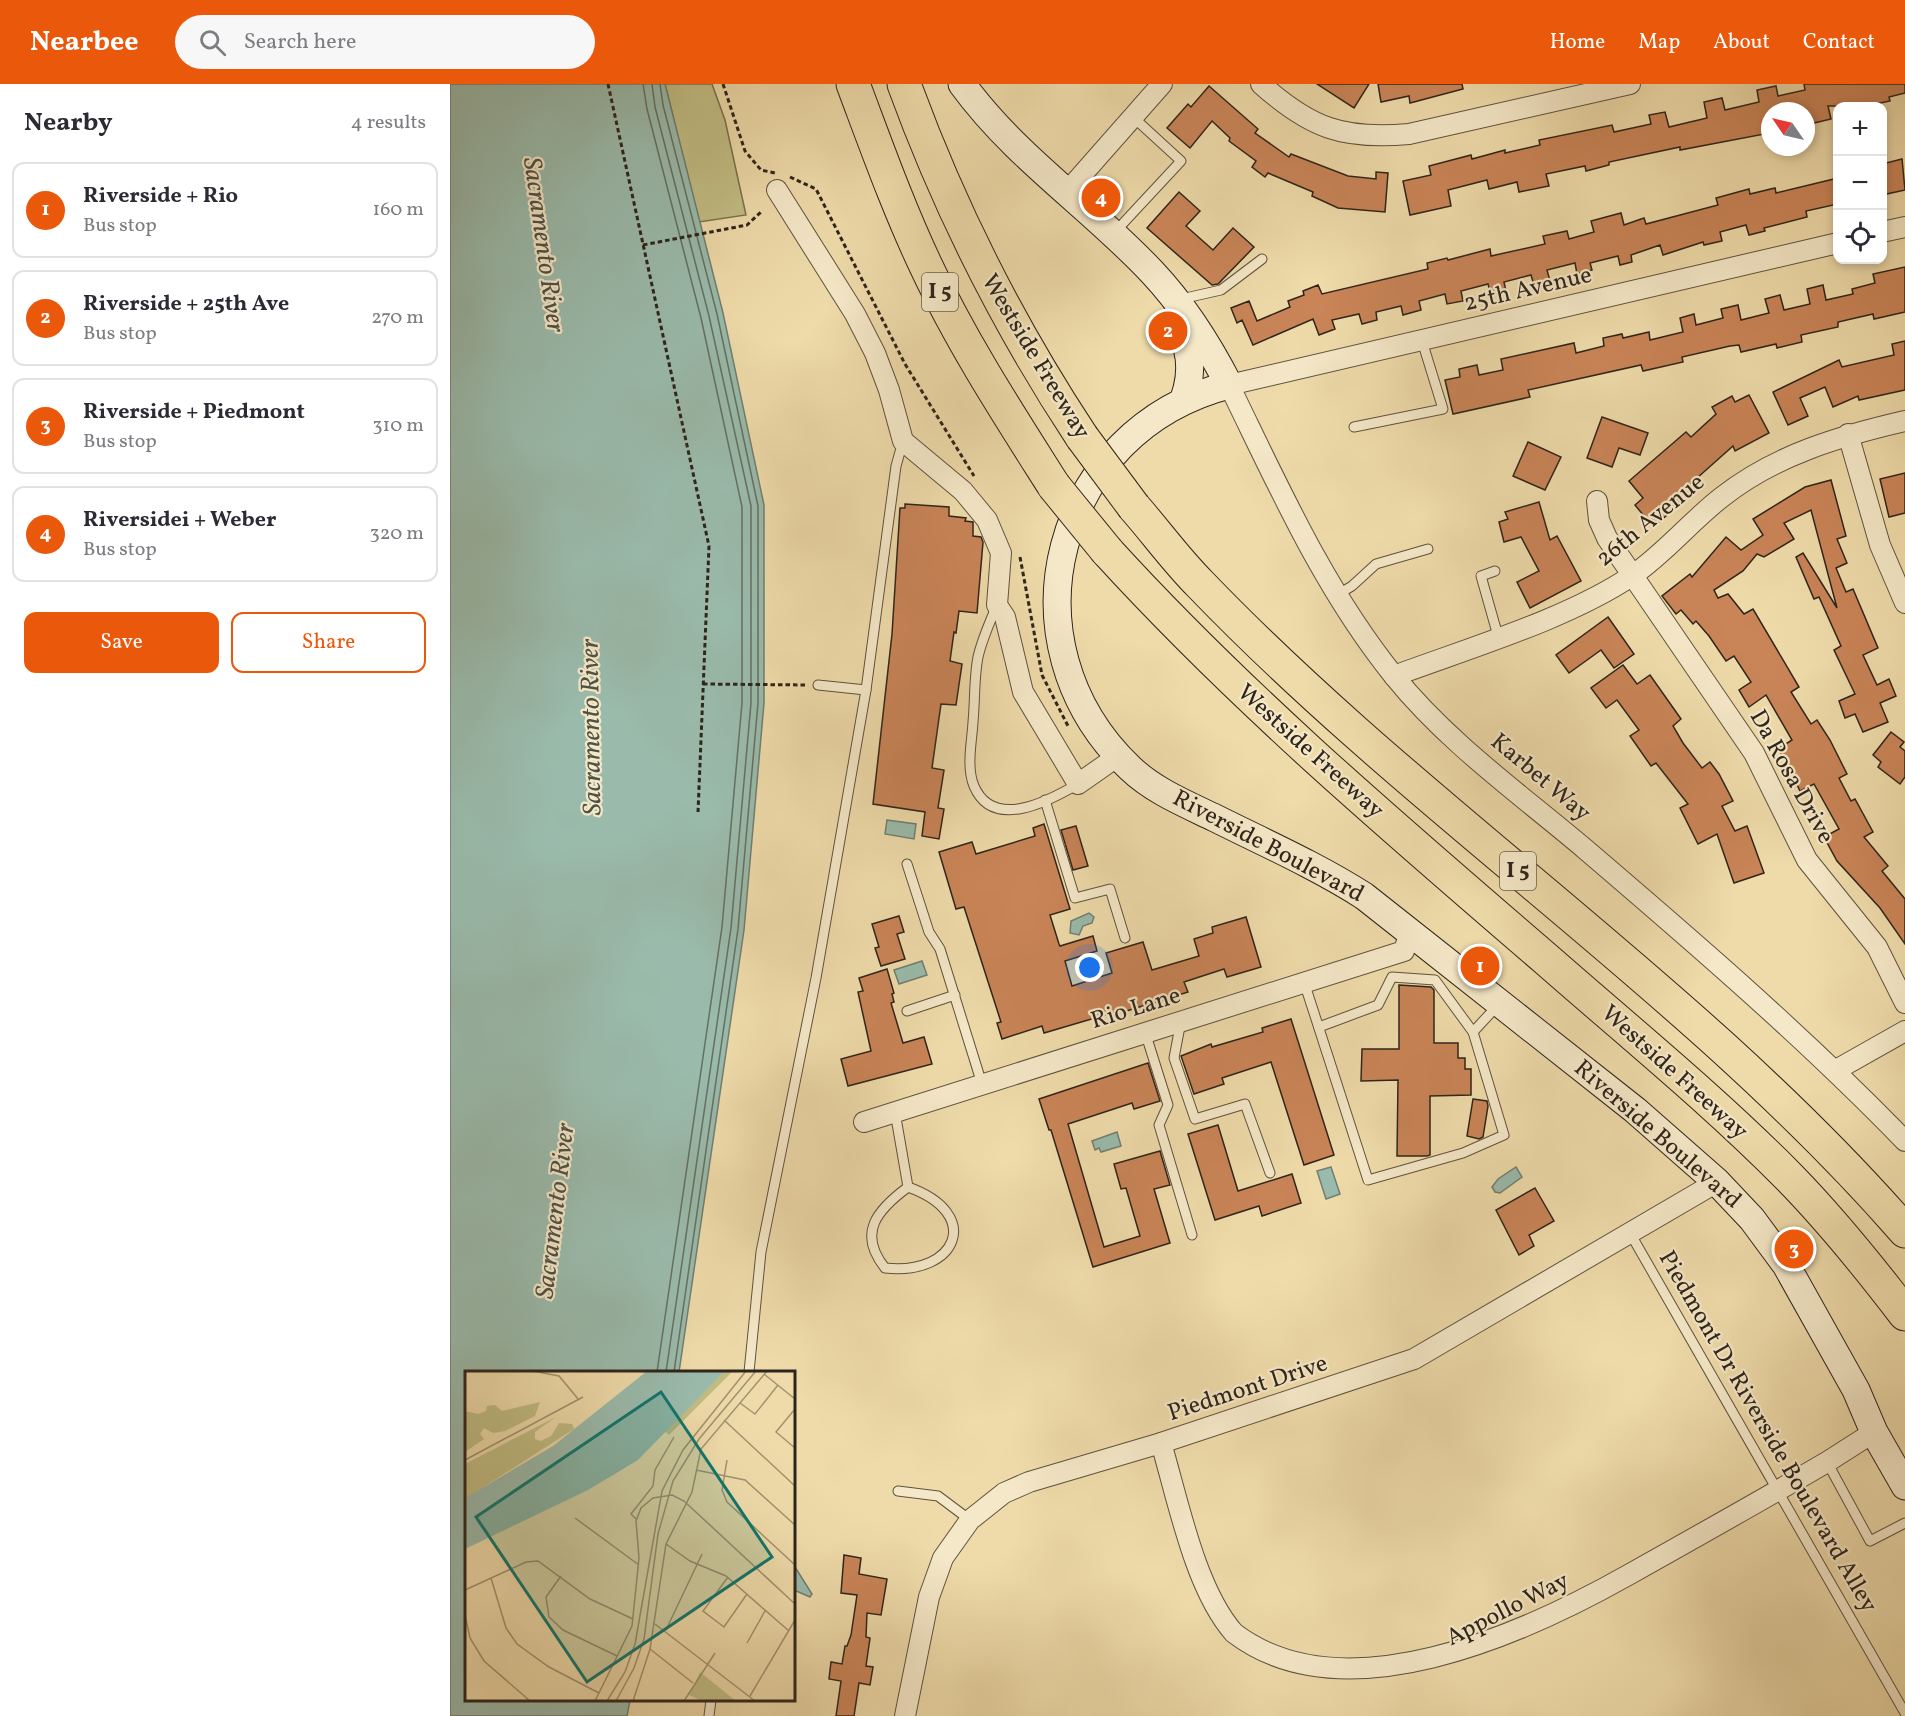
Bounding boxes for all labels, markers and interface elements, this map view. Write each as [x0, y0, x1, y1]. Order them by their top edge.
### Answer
search box [175, 15, 595, 69]
text: Nearbee [30, 23, 139, 62]
icon: search [196, 26, 229, 59]
text: Search here [244, 27, 356, 58]
text: Home [1550, 28, 1605, 57]
text: Map [1638, 28, 1680, 57]
text: About [1713, 28, 1770, 57]
text: Contact [1803, 28, 1875, 57]
north arrow [1761, 102, 1815, 156]
map controls [1833, 102, 1887, 264]
button: + [1833, 102, 1887, 156]
text: Nearby [24, 105, 113, 141]
text: 4 results [351, 109, 426, 137]
water label: Sacramento River [513, 155, 573, 335]
button: − [1833, 156, 1887, 210]
pin: 4 [1082, 176, 1120, 220]
text: Riverside + Rio [83, 181, 238, 212]
text: 1 [41, 196, 50, 224]
text: 160 m [372, 196, 424, 224]
button: locate [1833, 210, 1887, 264]
text: Bus stop [83, 212, 157, 240]
street label: 25th Avenue [1461, 259, 1595, 321]
street label: Westside Freeway [972, 268, 1098, 446]
road number: I 5 [922, 273, 958, 311]
text: Riverside + 25th Ave [83, 289, 289, 320]
text: 2 [40, 304, 51, 332]
text: 270 m [371, 304, 424, 332]
pin: 2 [1148, 308, 1188, 354]
text: Bus stop [83, 320, 157, 348]
text: Riverside + Piedmont [83, 397, 305, 428]
text: 3 [40, 412, 51, 440]
text: 310 m [372, 412, 424, 440]
text: Bus stop [83, 428, 157, 456]
street label: 26th Avenue [1589, 467, 1713, 575]
text: Riversidei + Weber [83, 505, 276, 536]
text: 4 [39, 520, 52, 548]
text: 320 m [369, 520, 424, 548]
text: Bus stop [83, 536, 157, 564]
button: Save [24, 612, 219, 673]
button: Share [231, 612, 426, 673]
water label: Sacramento River [572, 638, 612, 816]
street label: Westside Freeway [1229, 677, 1391, 827]
street label: Da Rosa Drive [1740, 704, 1842, 850]
street label: Karbet Way [1482, 726, 1598, 830]
street label: Riverside Boulevard [1166, 782, 1370, 912]
road number: I 5 [1500, 852, 1536, 890]
pin: 1 [1460, 944, 1500, 988]
your location [1075, 953, 1104, 982]
street label: Rio Lane [1087, 979, 1185, 1039]
street label: Westside Freeway [1593, 998, 1755, 1148]
street label: Riverside Boulevard [1566, 1052, 1748, 1218]
water label: Sacramento River [527, 1121, 585, 1301]
pin: 3 [1774, 1226, 1814, 1272]
street label: Piedmont Dr Riverside Boulevard Alley [1649, 1245, 1885, 1619]
street label: Piedmont Drive [1164, 1347, 1332, 1431]
inset map [465, 1371, 795, 1701]
street label: Appollo Way [1441, 1564, 1575, 1656]

